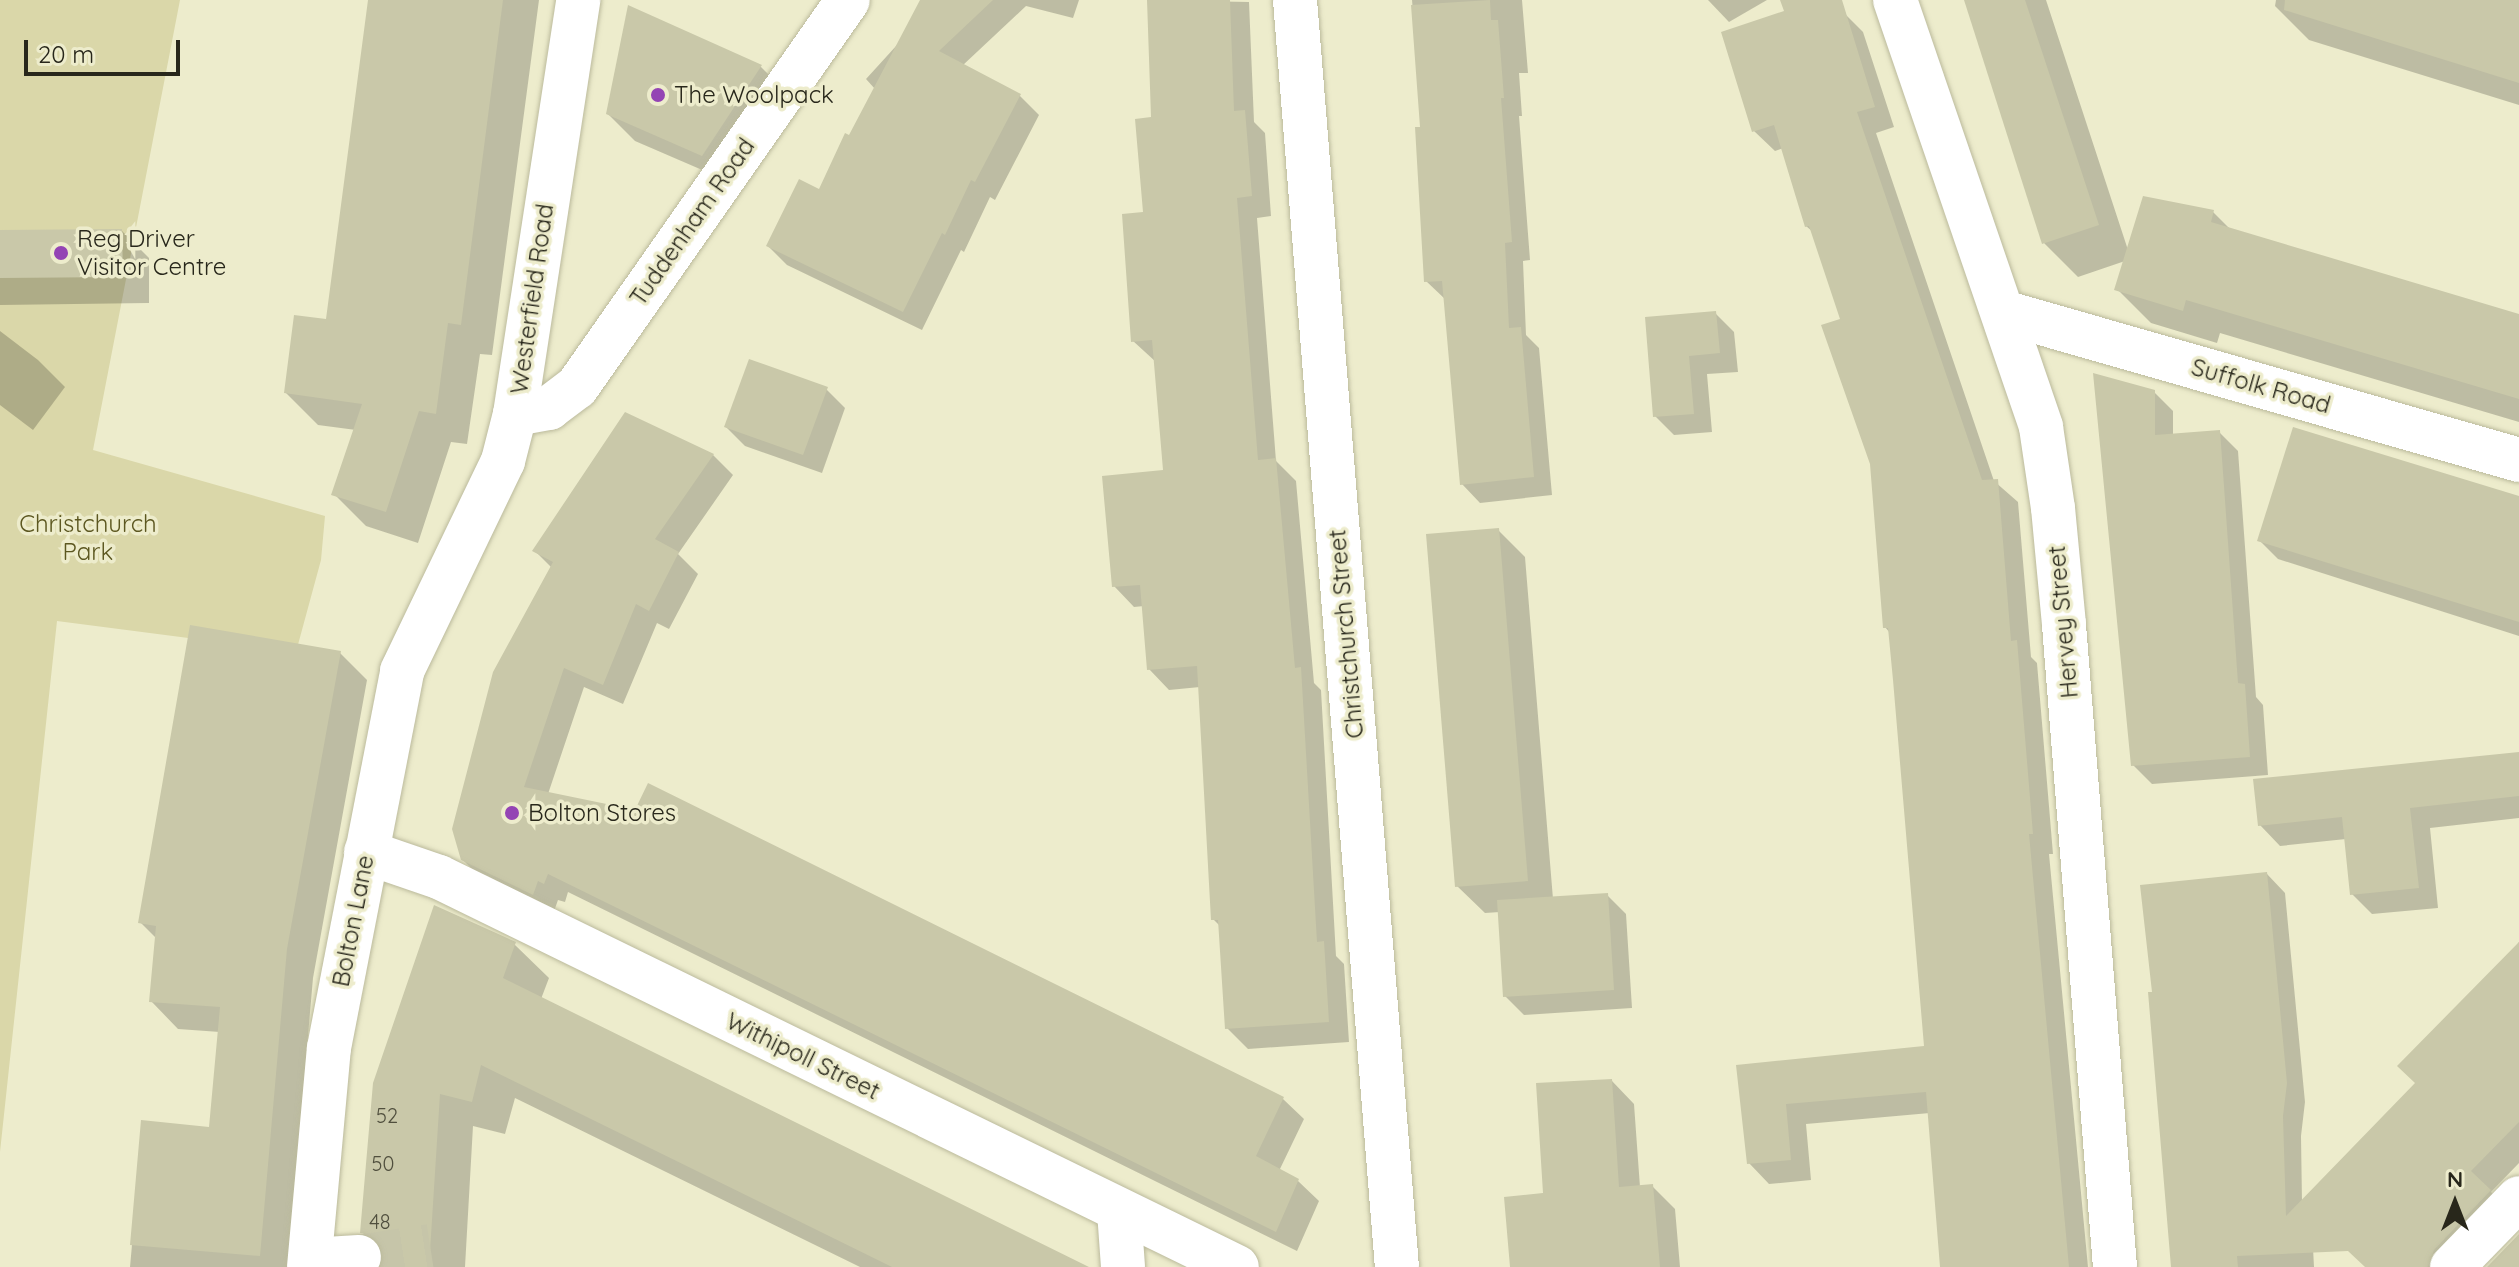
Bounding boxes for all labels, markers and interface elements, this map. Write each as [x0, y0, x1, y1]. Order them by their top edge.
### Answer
scale bar [28, 24, 184, 74]
text: 20 m [38, 39, 94, 69]
place label: The Woolpack [674, 81, 834, 109]
marker: The Woolpack [649, 86, 667, 104]
street label: Tuddenham Road [623, 133, 761, 311]
street label: Westerfield Road [504, 202, 560, 396]
place label: Reg Driver Visitor Centre [77, 225, 226, 281]
marker: Reg Driver Visitor Centre [52, 244, 70, 262]
street label: Suffolk Road [2188, 352, 2334, 420]
park label: Christchurch Park [19, 510, 157, 566]
street label: Christchurch Street [1323, 528, 1369, 740]
street label: Hervey Street [2042, 545, 2084, 699]
place label: Bolton Stores [528, 799, 676, 827]
marker: Bolton Stores [503, 804, 521, 822]
street label: Bolton Lane [326, 853, 380, 989]
street label: Withipoll Street [721, 1006, 885, 1106]
house number: 52 [376, 1103, 398, 1127]
house number: 50 [372, 1151, 394, 1175]
north arrow [2415, 1163, 2495, 1243]
text: N [2447, 1165, 2463, 1193]
house number: 48 [369, 1209, 391, 1233]

